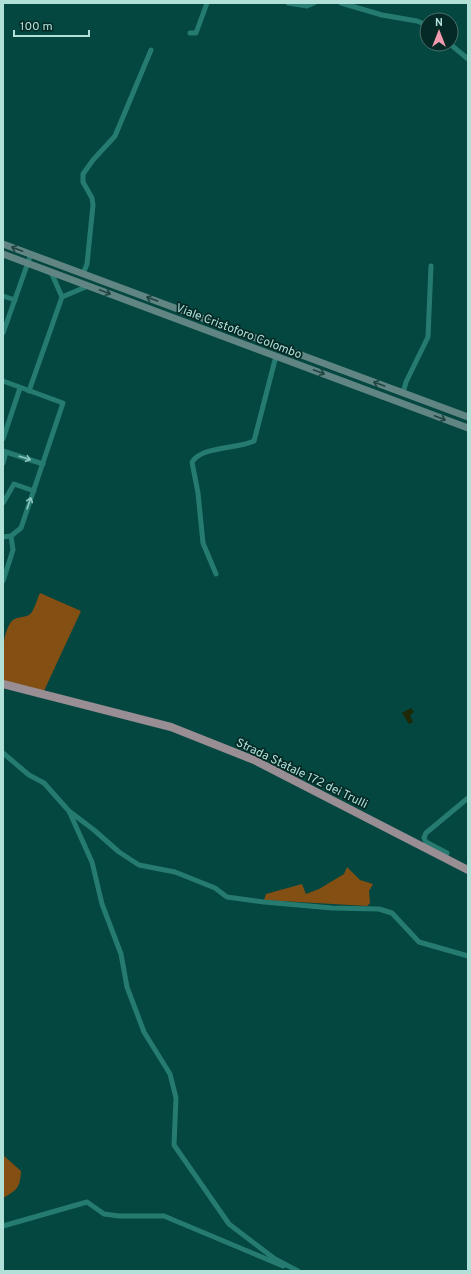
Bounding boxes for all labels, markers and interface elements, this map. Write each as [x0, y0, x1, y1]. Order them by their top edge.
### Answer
scale bar [14, 12, 89, 38]
north arrow [419, 12, 459, 52]
text: N [435, 16, 443, 30]
text: 100 m [20, 19, 53, 35]
one-way arrow [11, 245, 24, 252]
one-way arrow [99, 289, 111, 297]
one-way arrow [147, 295, 159, 303]
street label: Viale Cristoforo Colombo [173, 300, 304, 363]
one-way arrow [312, 369, 324, 377]
one-way arrow [373, 379, 385, 387]
one-way arrow [434, 414, 446, 422]
one-way arrow [18, 455, 31, 462]
one-way arrow [26, 497, 34, 509]
street label: Strada Statale 172 dei Trulli [233, 735, 370, 813]

